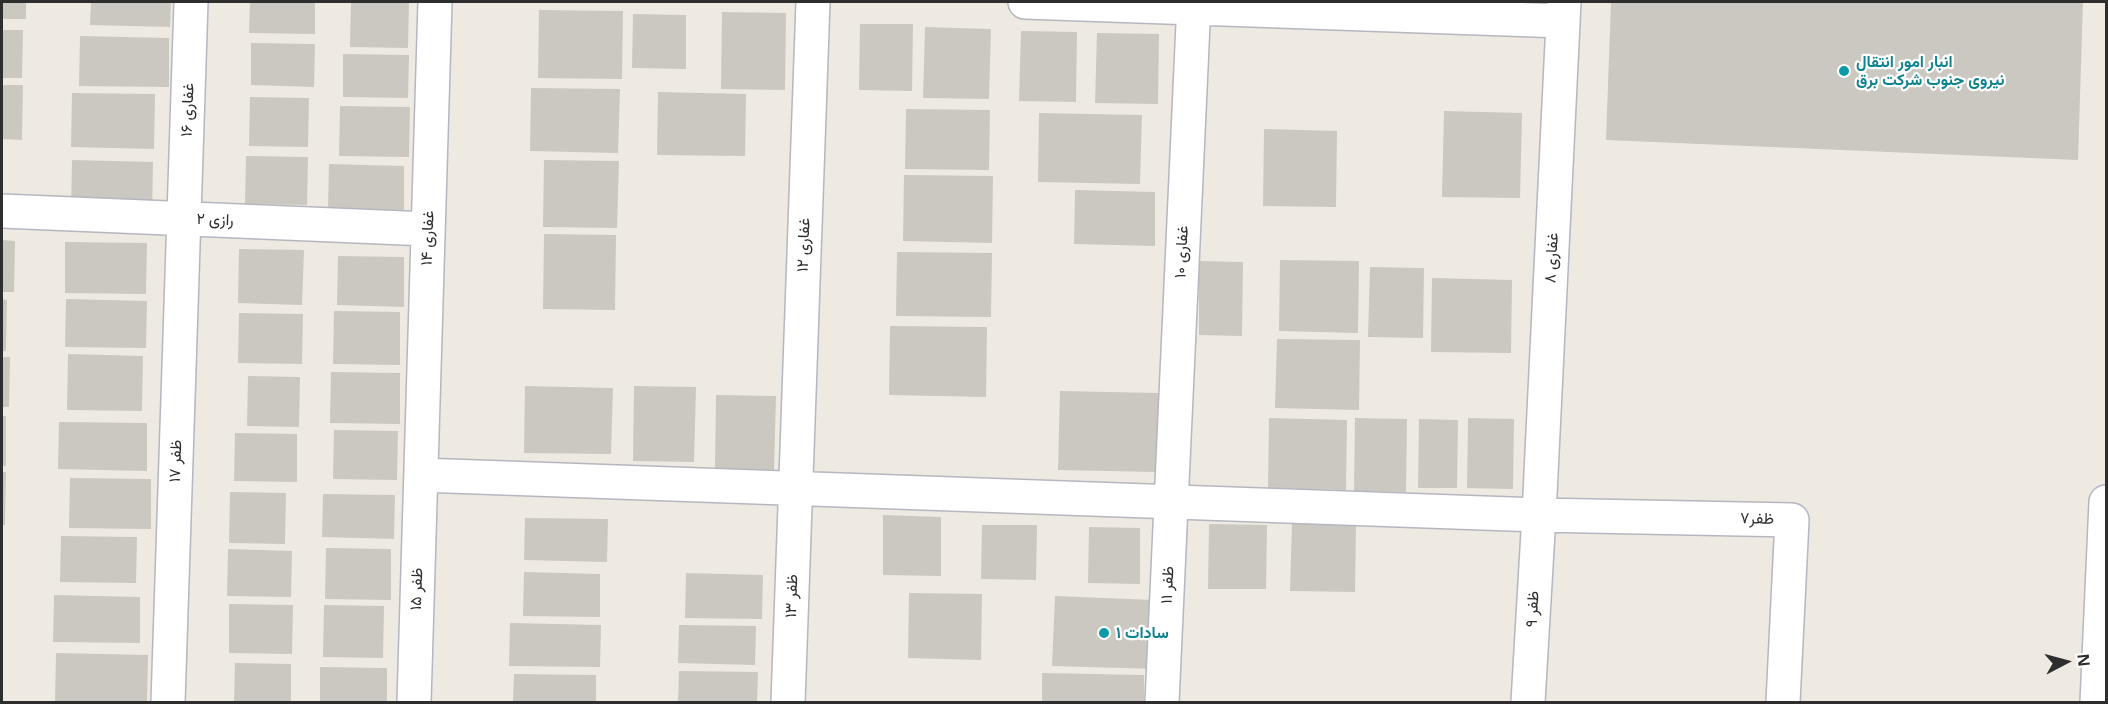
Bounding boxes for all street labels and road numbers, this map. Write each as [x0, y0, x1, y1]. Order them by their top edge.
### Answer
street label: غفاری ۱۶ [177, 83, 199, 137]
street label: رازی ۲ [196, 210, 234, 230]
street label: غفاری ۱۴ [417, 210, 439, 266]
street label: غفاری ۱۲ [793, 217, 815, 273]
street label: غفاری ۱۰ [1171, 225, 1193, 279]
street label: غفاری ۸ [1541, 232, 1563, 284]
street label: ظفر ۱۷ [166, 439, 186, 483]
street label: ظفر۷ [1740, 509, 1774, 529]
street label: ظفر ۱۱ [1157, 566, 1179, 604]
street label: ظفر ۱۵ [407, 567, 427, 611]
street label: ظفر ۱۳ [782, 574, 802, 618]
street label: ظفر ۹ [1522, 590, 1544, 628]

